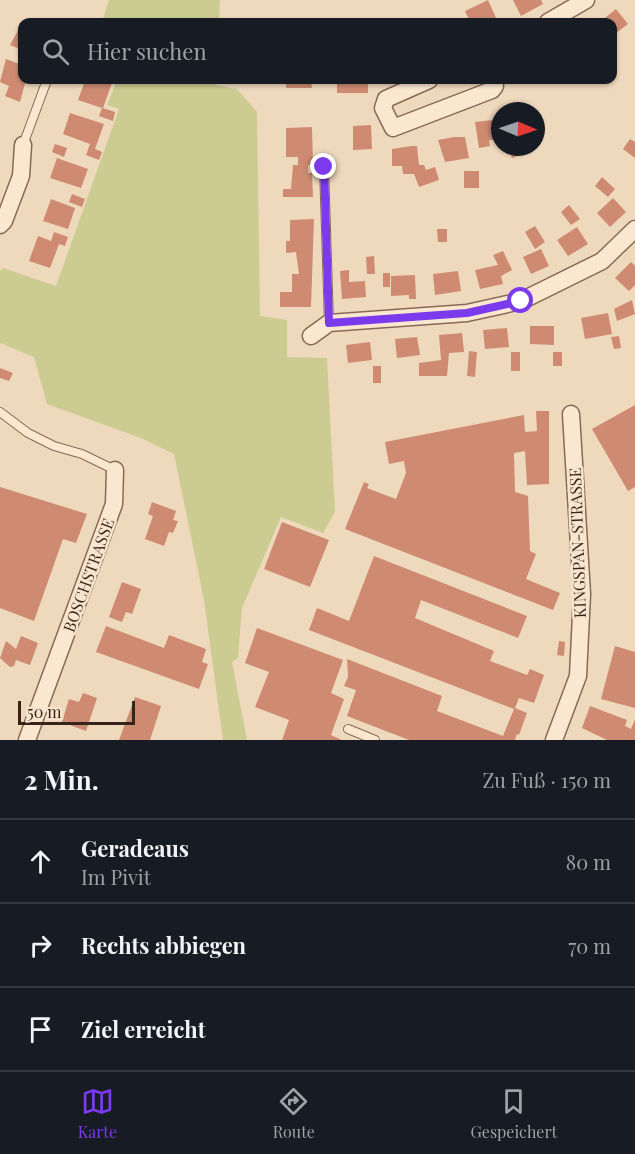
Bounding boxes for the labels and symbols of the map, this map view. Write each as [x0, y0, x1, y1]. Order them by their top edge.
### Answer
north arrow [491, 102, 545, 156]
route end [310, 153, 336, 179]
route start [507, 287, 533, 313]
street label: KINGSPAN-STRASSE [564, 467, 590, 619]
street label: BOSCHSTRASSE [58, 515, 118, 635]
scale bar [18, 698, 135, 726]

